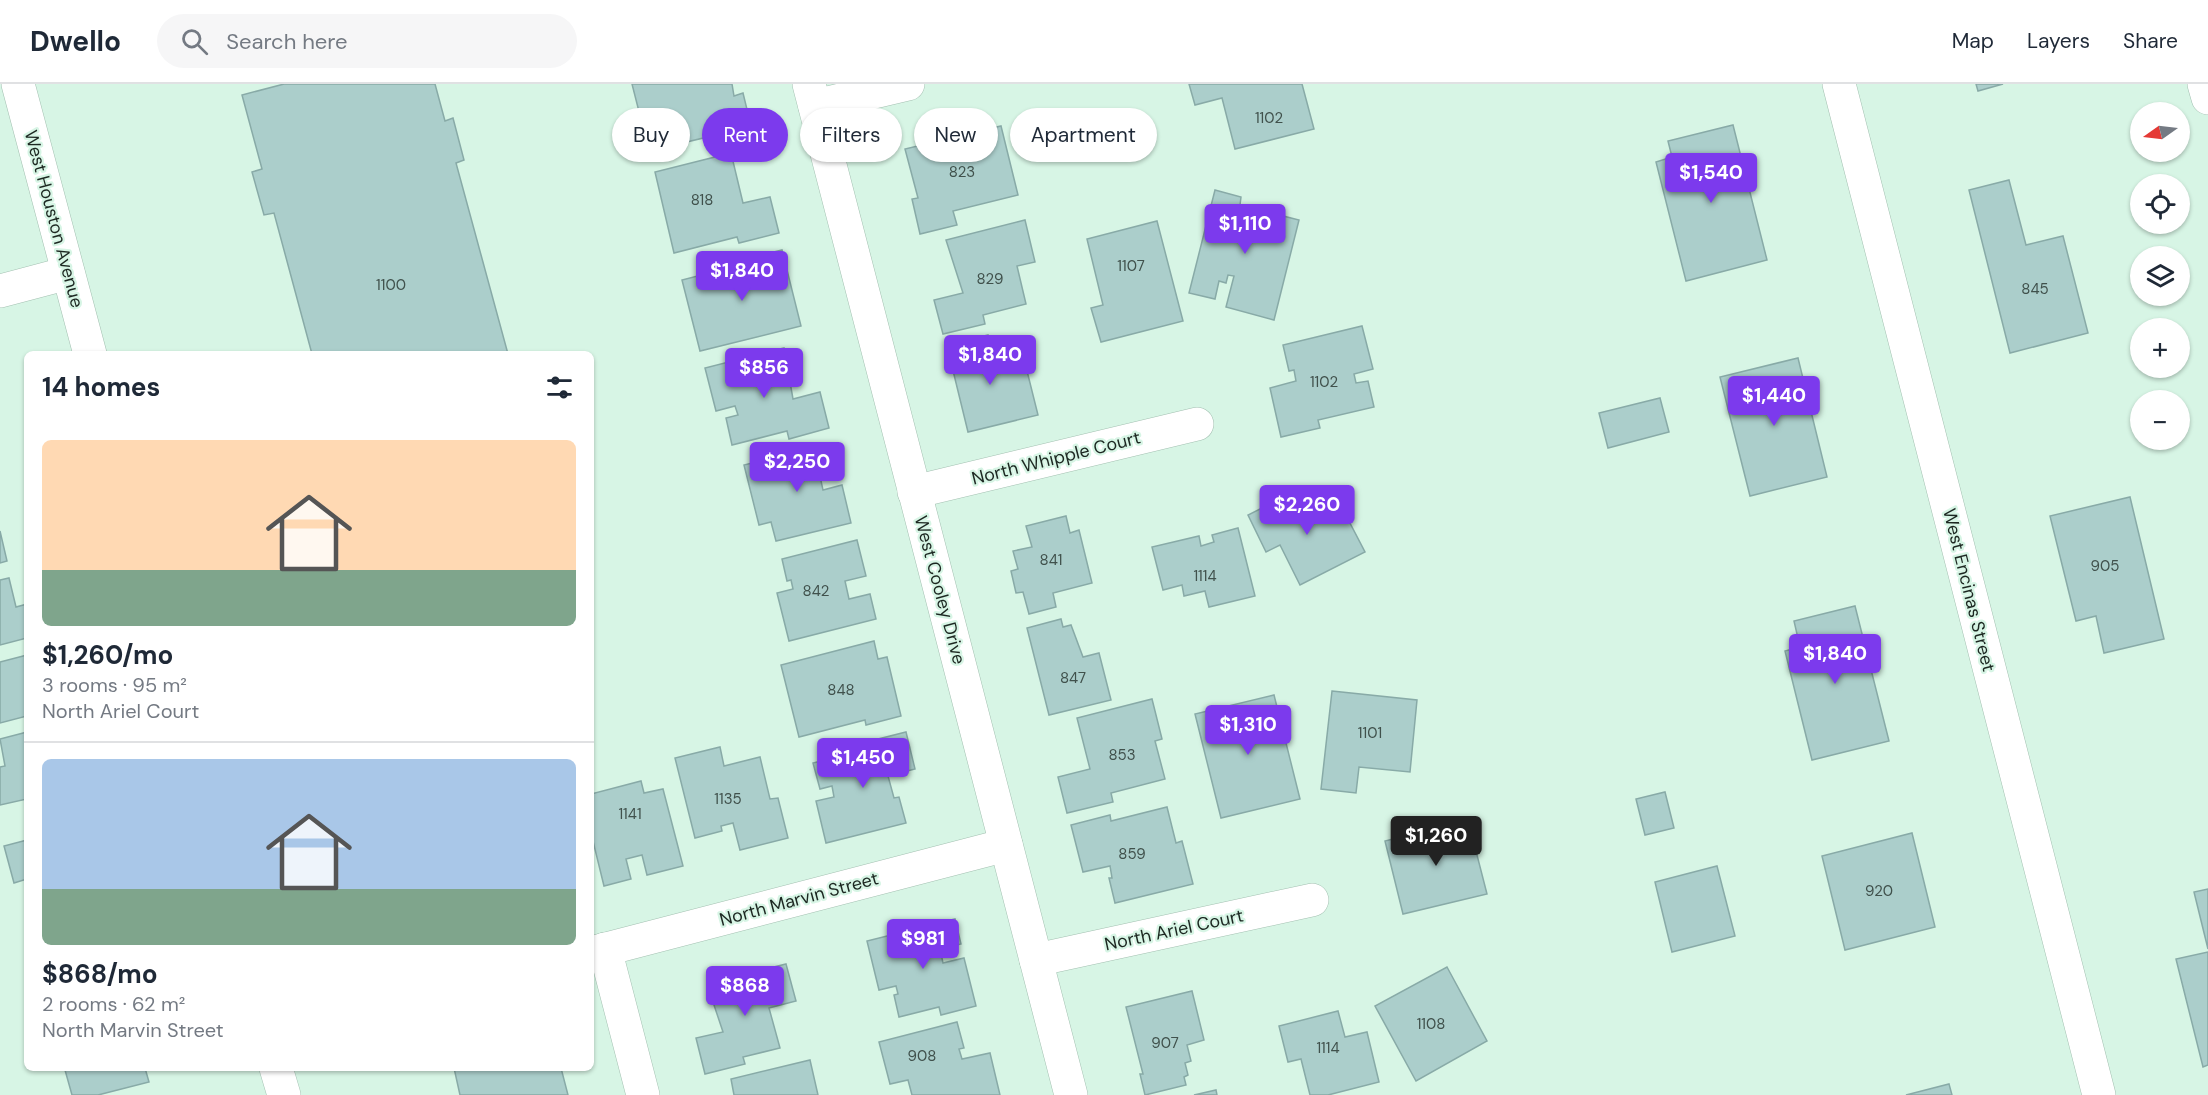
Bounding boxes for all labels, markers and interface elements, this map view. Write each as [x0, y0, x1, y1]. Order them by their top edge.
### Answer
search box [157, 14, 577, 68]
text: Dwello [30, 23, 121, 60]
icon: search [178, 25, 211, 58]
text: Search here [226, 27, 348, 56]
text: Map [1952, 27, 1994, 55]
text: Layers [2027, 27, 2090, 55]
text: Share [2123, 27, 2178, 55]
north arrow [2130, 102, 2190, 162]
map controls [2130, 102, 2190, 450]
chip: Buy [612, 108, 690, 162]
chip: Rent [702, 108, 788, 162]
chip: Filters [800, 108, 902, 162]
chip: New [914, 108, 998, 162]
chip: Apartment [1010, 108, 1157, 162]
house number: 1102 [1255, 108, 1283, 128]
street label: West Houston Avenue [19, 128, 89, 310]
pin: $1,540 [1662, 153, 1760, 204]
text: $1,540 [1679, 159, 1743, 185]
house number: 823 [949, 162, 975, 182]
button: locate [2130, 174, 2190, 234]
house number: 818 [691, 190, 713, 210]
pin: $1,110 [1196, 204, 1294, 255]
text: $1,110 [1219, 210, 1271, 236]
button: layers [2130, 246, 2190, 306]
pin: $1,840 [693, 251, 791, 302]
house number: 1107 [1117, 256, 1145, 276]
text: $1,840 [710, 257, 774, 283]
house number: 829 [977, 269, 1003, 289]
house number: 1100 [376, 275, 406, 295]
house number: 845 [2021, 279, 2049, 299]
button: + [2130, 318, 2190, 378]
pin: $1,840 [941, 335, 1039, 386]
text: $1,840 [958, 341, 1022, 367]
pin: $856 [728, 348, 800, 399]
text: $856 [739, 354, 789, 380]
text: 14 homes [42, 370, 160, 404]
icon: filters [543, 371, 576, 404]
house number: 1102 [1310, 372, 1338, 392]
pin: $1,440 [1725, 376, 1823, 427]
text: $1,440 [1742, 382, 1806, 408]
button: − [2130, 390, 2190, 450]
street label: North Whipple Court [969, 425, 1143, 491]
pin: $2,250 [748, 442, 846, 493]
text: $2,250 [764, 448, 830, 474]
icon: home [255, 479, 363, 587]
pin: $2,260 [1258, 485, 1356, 536]
text: $2,260 [1274, 491, 1340, 517]
street label: West Encinas Street [1937, 506, 2001, 674]
street label: West Cooley Drive [909, 513, 971, 667]
house number: 841 [1040, 550, 1062, 570]
house number: 905 [2091, 556, 2119, 576]
house number: 1114 [1193, 566, 1217, 586]
house number: 842 [803, 581, 829, 601]
pin: $1,840 [1786, 634, 1884, 685]
text: $1,260/mo [42, 638, 173, 672]
text: $1,840 [1803, 640, 1867, 666]
house number: 847 [1060, 668, 1086, 688]
text: 3 rooms · 95 m² [42, 672, 187, 698]
house number: 848 [827, 680, 855, 700]
text: North Ariel Court [42, 698, 199, 724]
pin: $1,310 [1199, 705, 1297, 756]
text: $1,310 [1219, 711, 1277, 737]
house number: 1101 [1358, 723, 1382, 743]
pin: $1,450 [814, 738, 912, 789]
text: $1,450 [831, 744, 895, 770]
house number: 853 [1108, 745, 1136, 765]
house number: 1135 [714, 789, 742, 809]
icon: home [255, 798, 363, 906]
house number: 1141 [618, 804, 642, 824]
pin: $1,260 [1387, 816, 1485, 867]
text: $1,260 [1405, 822, 1467, 848]
house number: 859 [1118, 844, 1146, 864]
street label: North Marvin Street [717, 866, 881, 932]
house number: 920 [1865, 881, 1893, 901]
street label: North Ariel Court [1102, 904, 1246, 956]
pin: $981 [887, 919, 959, 970]
text: $981 [901, 925, 945, 951]
text: $868/mo [42, 957, 158, 991]
pin: $868 [709, 966, 781, 1017]
text: $868 [720, 972, 770, 998]
text: 2 rooms · 62 m² [42, 991, 185, 1017]
house number: 1108 [1417, 1014, 1445, 1034]
text: North Marvin Street [42, 1017, 224, 1043]
house number: 907 [1151, 1033, 1179, 1053]
house number: 1114 [1316, 1038, 1340, 1058]
house number: 908 [908, 1046, 936, 1066]

